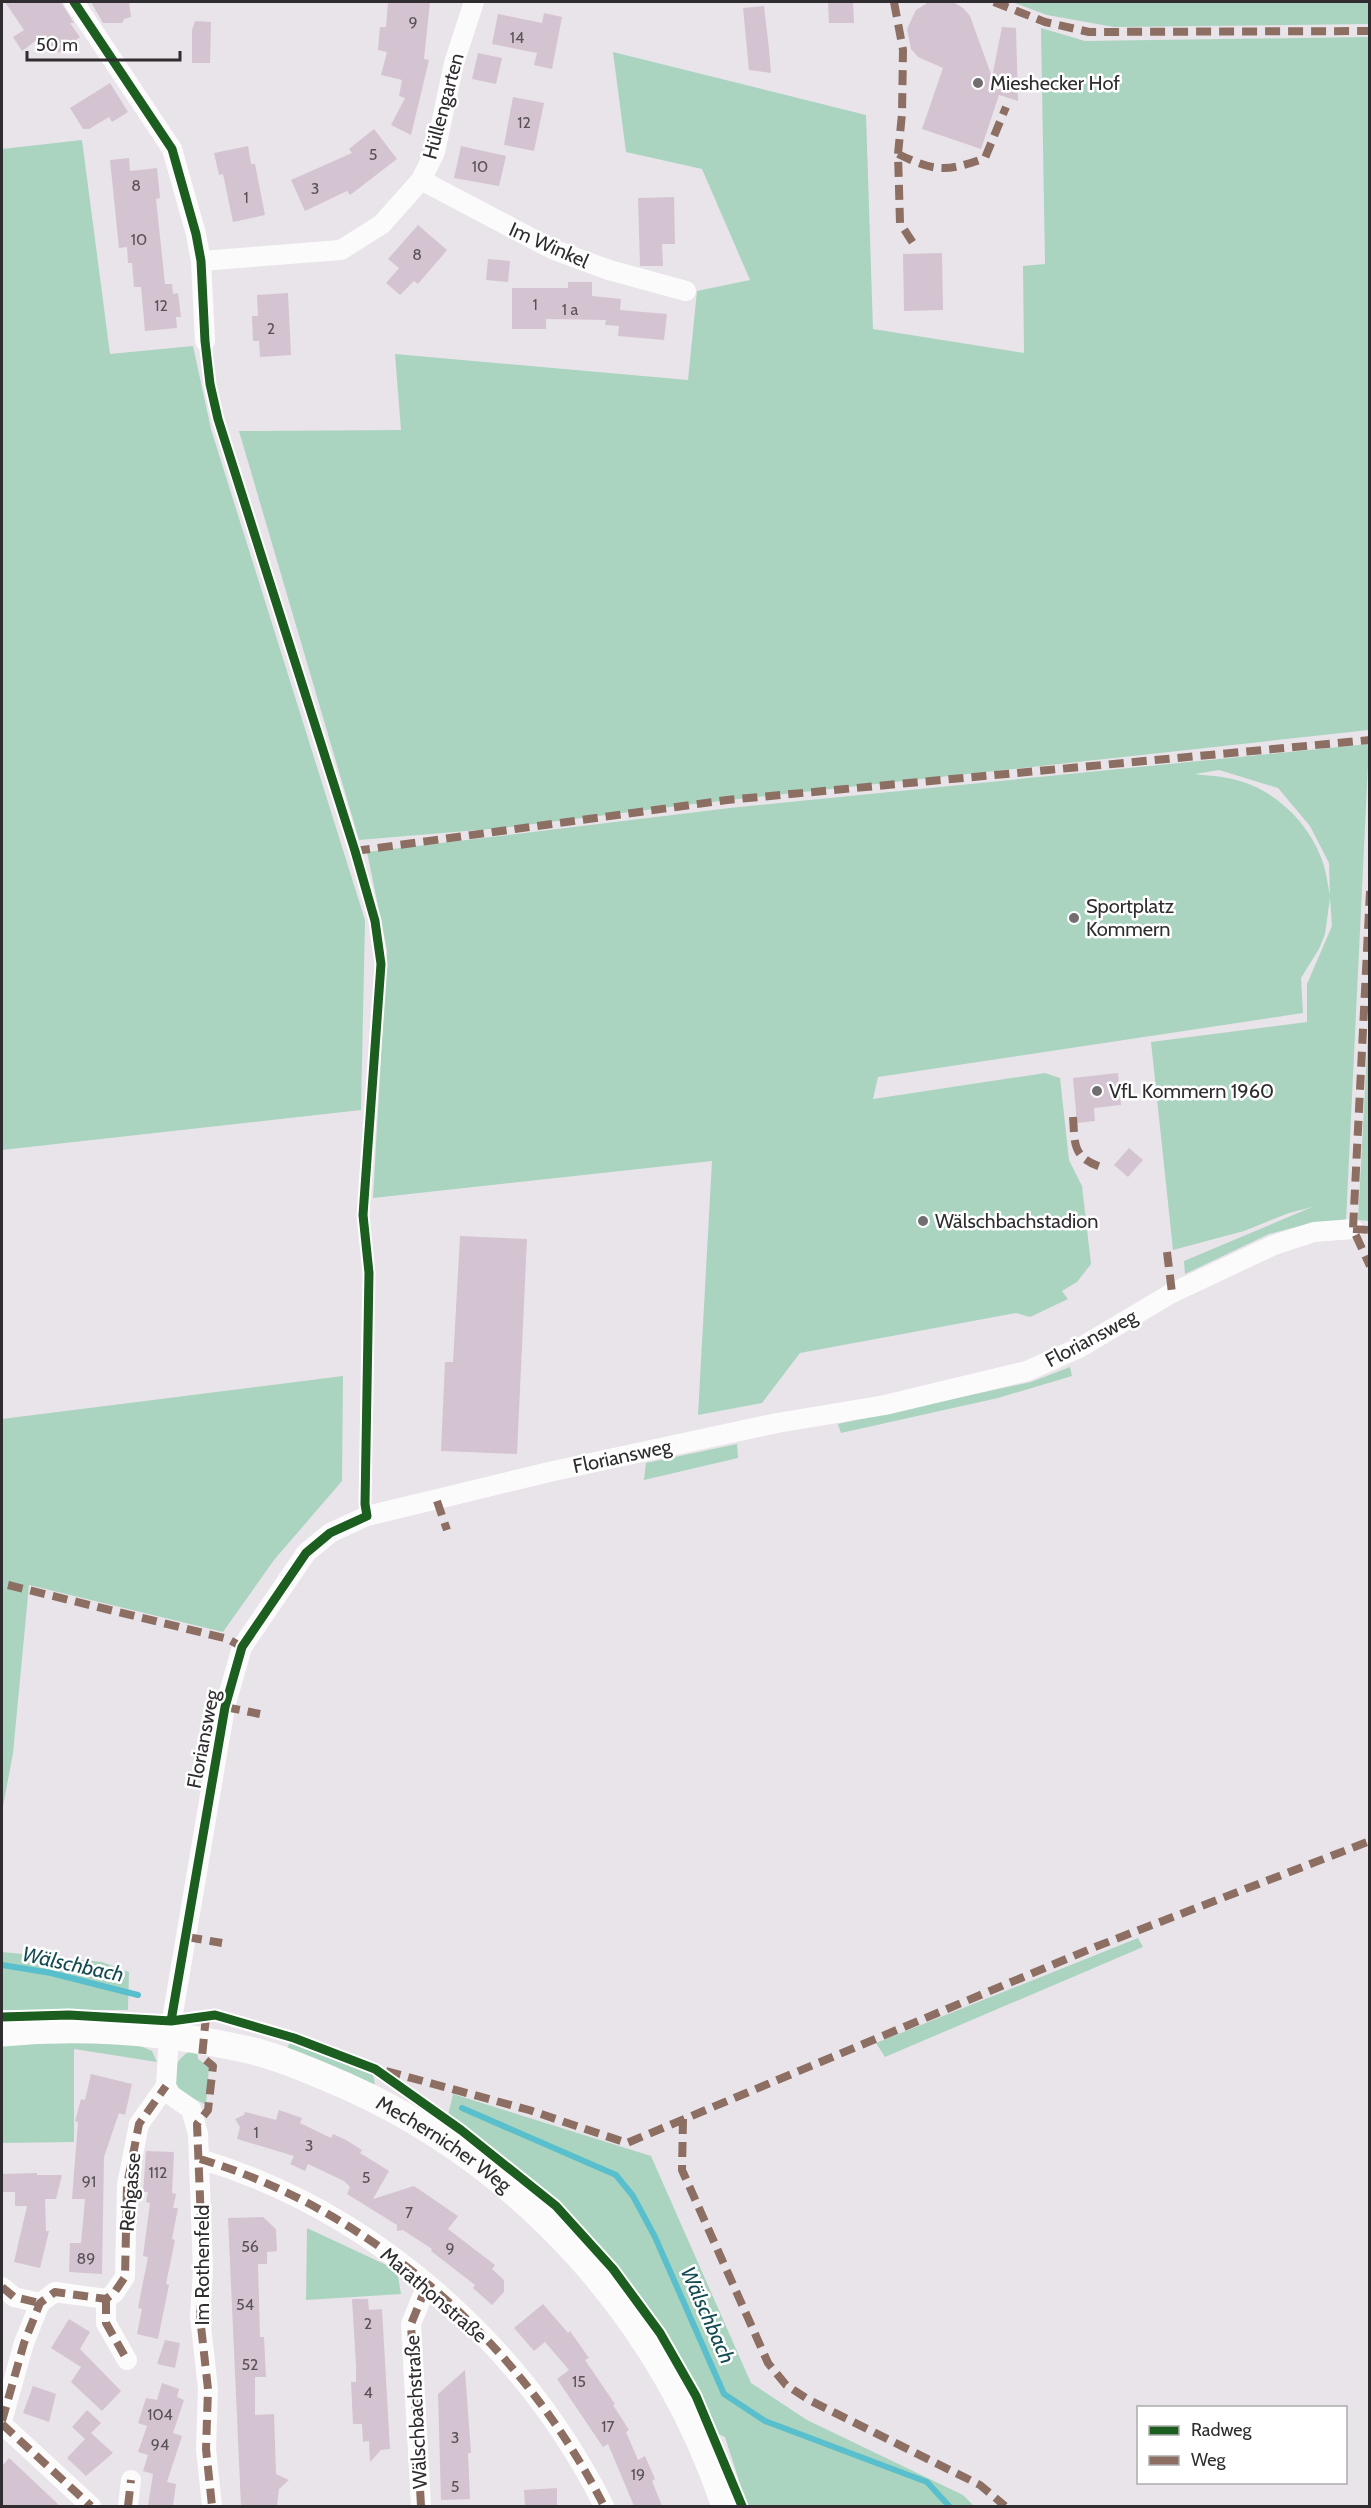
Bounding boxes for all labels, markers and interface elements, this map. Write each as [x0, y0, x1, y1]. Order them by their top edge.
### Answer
house number: 9 [408, 13, 418, 32]
scale bar [27, 24, 180, 62]
house number: 14 [510, 28, 524, 47]
text: 50 m [36, 34, 78, 56]
street label: Hüllengarten [417, 50, 469, 162]
place label: Mieshecker Hof [990, 71, 1120, 95]
marker: Mieshecker Hof [971, 76, 985, 90]
house number: 12 [517, 113, 531, 132]
house number: 5 [369, 145, 377, 164]
house number: 10 [472, 157, 488, 176]
house number: 8 [131, 176, 141, 195]
house number: 3 [311, 179, 319, 198]
house number: 1 [243, 188, 249, 207]
street label: Im Winkel [505, 217, 593, 273]
house number: 10 [131, 230, 147, 249]
house number: 8 [412, 245, 422, 264]
house number: 1 [532, 295, 538, 314]
house number: 12 [154, 296, 168, 315]
house number: 1 a [562, 300, 579, 319]
house number: 2 [267, 319, 275, 338]
place label: Sportplatz Kommern [1086, 894, 1174, 941]
marker: Sportplatz Kommern [1067, 911, 1081, 925]
place label: VfL Kommern 1960 [1109, 1079, 1274, 1103]
marker: VfL Kommern 1960 [1090, 1084, 1104, 1098]
place label: Wälschbachstadion [935, 1209, 1098, 1233]
marker: Wälschbachstadion [916, 1214, 930, 1228]
street label: Floriansweg [1041, 1303, 1142, 1372]
street label: Floriansweg [570, 1434, 675, 1478]
street label: Floriansweg [182, 1686, 225, 1791]
water label: Wälschbach [20, 1941, 126, 1987]
street label: Mechernicher Weg [372, 2090, 517, 2198]
house number: 1 [253, 2123, 259, 2142]
house number: 3 [305, 2136, 313, 2155]
street label: Rehgasse [115, 2152, 145, 2232]
house number: 112 [149, 2163, 167, 2182]
house number: 5 [362, 2168, 370, 2187]
house number: 91 [82, 2172, 96, 2191]
house number: 7 [405, 2203, 413, 2222]
street label: Im Rothenfeld [190, 2205, 214, 2325]
house number: 56 [241, 2237, 259, 2256]
house number: 9 [445, 2239, 455, 2258]
street label: Marathonstraße [376, 2242, 492, 2348]
house number: 89 [77, 2249, 95, 2268]
water label: Wälschbach [676, 2263, 740, 2367]
house number: 54 [236, 2295, 254, 2314]
house number: 2 [364, 2314, 372, 2333]
street label: Wälschbachstraße [400, 2335, 432, 2489]
house number: 52 [241, 2355, 259, 2374]
house number: 15 [572, 2372, 586, 2391]
house number: 4 [363, 2383, 373, 2402]
house number: 104 [147, 2405, 173, 2424]
legend [1137, 2406, 1347, 2484]
house number: 17 [601, 2417, 615, 2436]
text: Radweg [1191, 2419, 1253, 2441]
house number: 3 [451, 2428, 459, 2447]
house number: 94 [151, 2435, 169, 2454]
text: Weg [1191, 2449, 1227, 2471]
house number: 19 [631, 2465, 645, 2484]
house number: 5 [451, 2477, 459, 2496]

